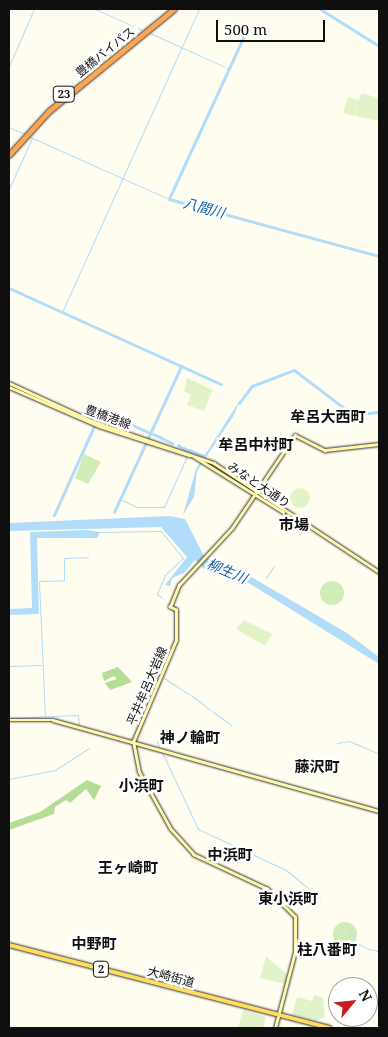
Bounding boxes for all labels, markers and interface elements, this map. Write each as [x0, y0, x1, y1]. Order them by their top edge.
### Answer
scale bar [218, 10, 327, 42]
text: 500 m [224, 19, 267, 39]
street label: 豊橋バイパス [72, 24, 138, 80]
road number: 23 [53, 86, 75, 102]
water label: 八間川 [182, 194, 226, 222]
street label: 豊橋港線 [83, 402, 133, 432]
district label: 牟呂大西町 [291, 408, 365, 426]
district label: 牟呂中村町 [219, 436, 293, 454]
street label: みなと大通り [225, 459, 293, 511]
district label: 市場 [279, 516, 309, 534]
water label: 柳生川 [204, 555, 250, 587]
street label: 平井牟呂大岩線 [124, 645, 170, 727]
district label: 神ノ輪町 [160, 729, 220, 747]
district label: 藤沢町 [295, 758, 339, 776]
district label: 小浜町 [119, 777, 163, 795]
district label: 中浜町 [208, 846, 252, 864]
district label: 王ヶ崎町 [98, 859, 158, 877]
district label: 東小浜町 [258, 890, 318, 908]
district label: 中野町 [72, 935, 116, 953]
district label: 柱八番町 [297, 941, 357, 959]
road number: 2 [92, 961, 110, 978]
street label: 大崎街道 [146, 964, 196, 990]
north arrow [328, 977, 378, 1027]
text: N [355, 986, 377, 1005]

